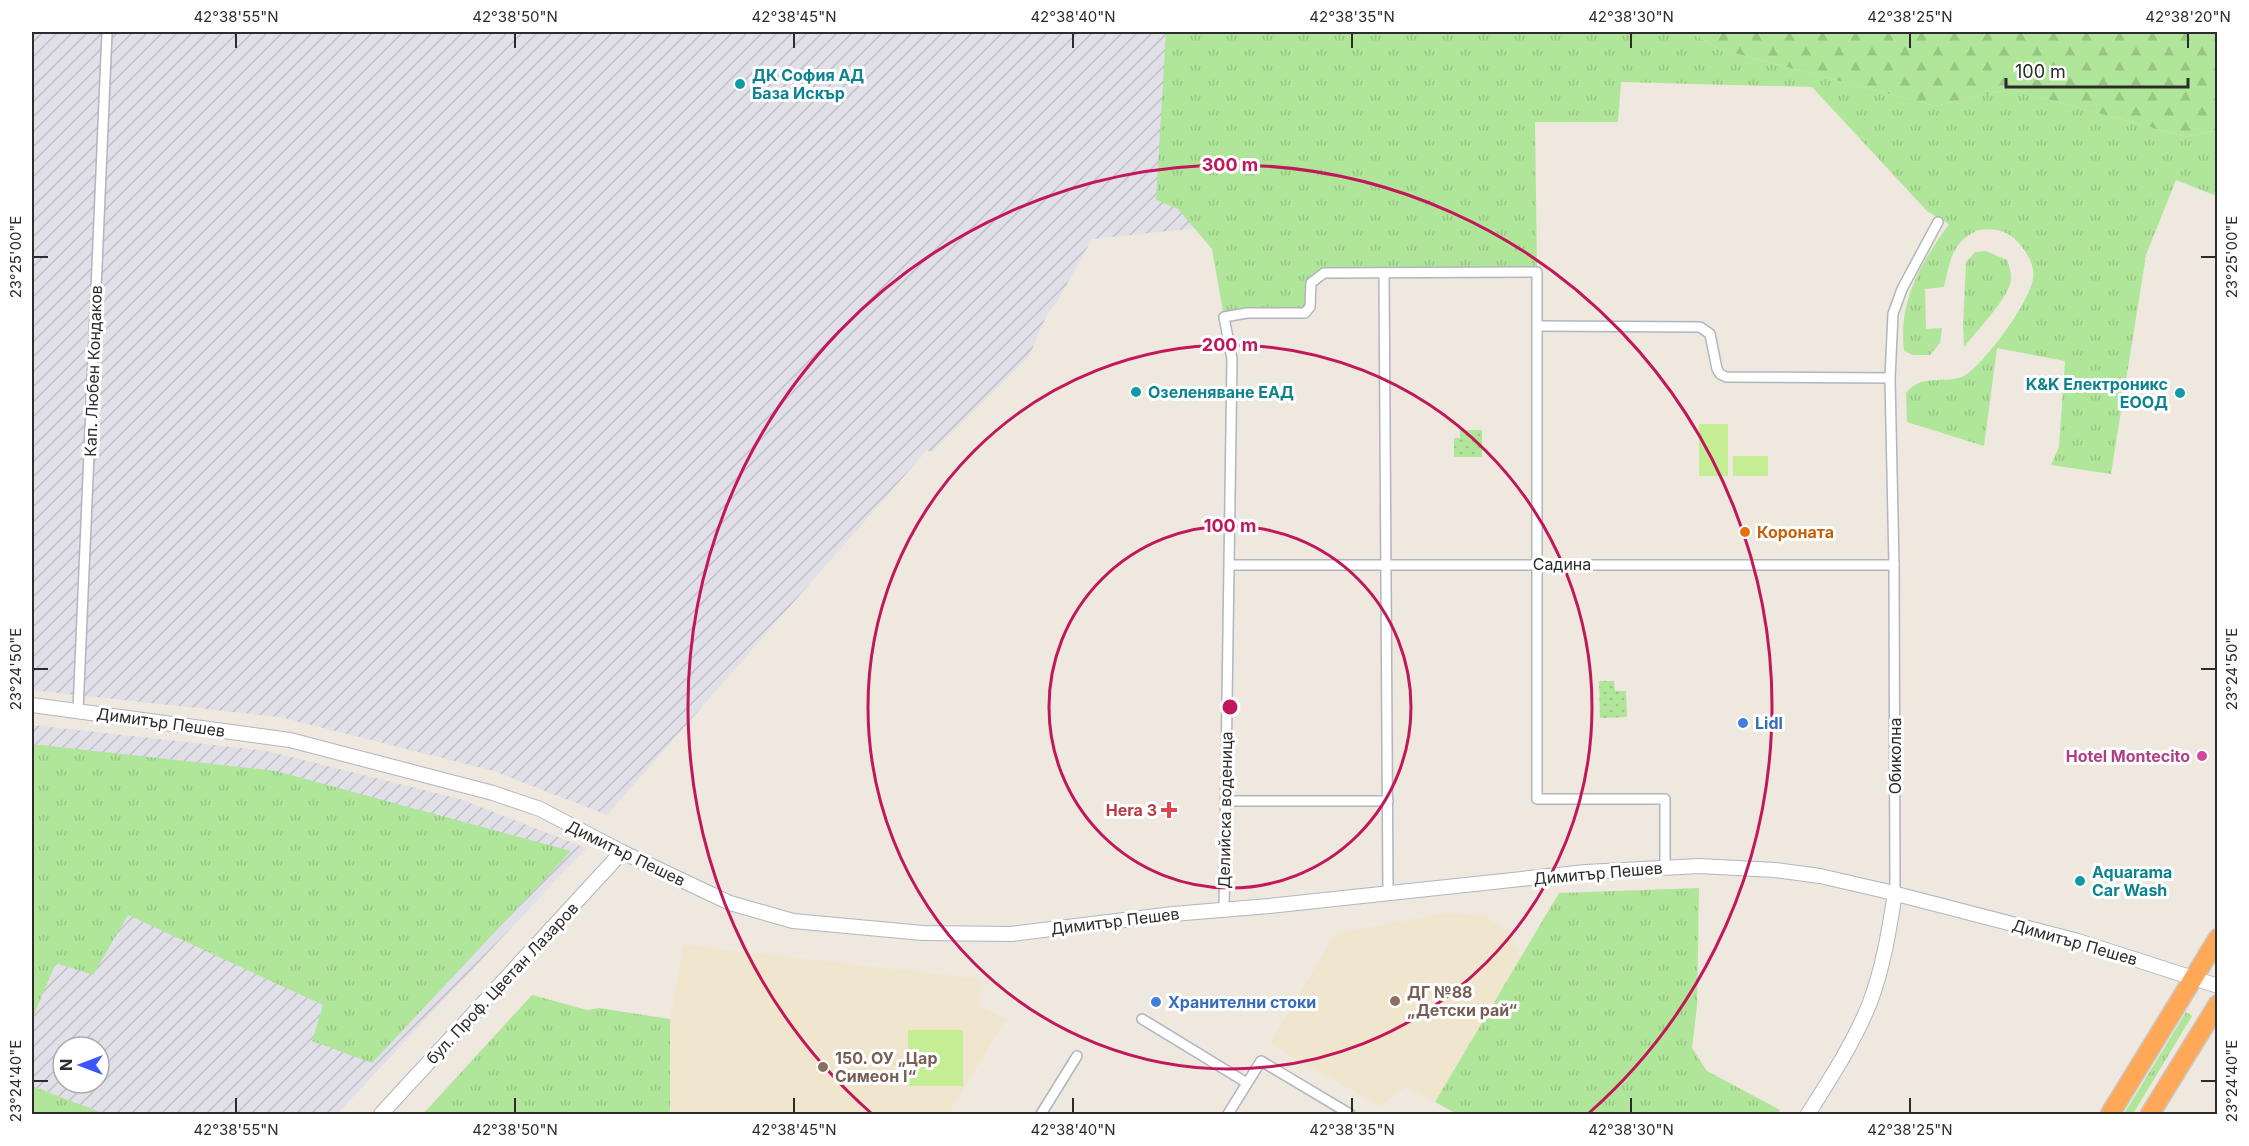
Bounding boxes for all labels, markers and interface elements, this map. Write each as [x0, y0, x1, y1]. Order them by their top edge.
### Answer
text: 42°38'55"N [193, 7, 279, 26]
text: 42°38'50"N [472, 7, 558, 26]
text: 42°38'45"N [752, 7, 836, 26]
text: 42°38'40"N [1030, 7, 1116, 26]
text: 42°38'35"N [1309, 7, 1395, 26]
text: 42°38'30"N [1588, 7, 1674, 26]
text: 42°38'25"N [1867, 7, 1953, 26]
text: 42°38'20"N [2145, 7, 2231, 26]
scale bar [2006, 51, 2188, 89]
text: 100 m [2015, 61, 2066, 82]
place label: ДК София АД База Искър [752, 65, 864, 103]
marker: ДК София АД База Искър [733, 77, 747, 91]
text: 300 m [1202, 154, 1258, 175]
text: 23°25'00"E [6, 216, 25, 298]
text: 23°25'00"E [2222, 216, 2241, 298]
street label: Кап. Любен Кондаков [80, 285, 106, 457]
text: 200 m [1202, 334, 1258, 355]
place label: K&K Електроникс ЕООД [2026, 374, 2168, 412]
place label: Озеленяване ЕАД [1148, 382, 1294, 402]
marker: Озеленяване ЕАД [1129, 385, 1143, 399]
marker: K&K Електроникс ЕООД [2173, 386, 2187, 400]
text: 100 m [1204, 515, 1256, 536]
place label: Короната [1757, 522, 1834, 542]
marker: Короната [1738, 525, 1752, 539]
street label: Садина [1533, 554, 1591, 574]
text: 23°24'50"E [6, 628, 25, 710]
text: 23°24'50"E [2222, 628, 2241, 710]
centre of rings [1220, 697, 1240, 717]
street label: Димитър Пешев [96, 703, 226, 741]
place label: Lidl [1755, 713, 1783, 733]
marker: Lidl [1736, 716, 1750, 730]
street label: Обиколна [1885, 718, 1905, 794]
street label: Делийска воденица [1214, 731, 1236, 889]
place label: Hotel Montecito [2066, 746, 2190, 766]
marker: Hotel Montecito [2195, 749, 2209, 763]
place label: Hera 3 [1106, 800, 1157, 820]
marker: Hera 3 [1162, 803, 1176, 817]
street label: Димитър Пешев [563, 816, 689, 890]
street label: Димитър Пешев [1533, 857, 1663, 889]
place label: Aquarama Car Wash [2092, 862, 2172, 900]
marker: Aquarama Car Wash [2073, 874, 2087, 888]
street label: бул. Проф. Цветан Лазаров [422, 898, 582, 1068]
street label: Димитър Пешев [1050, 903, 1180, 939]
street label: Димитър Пешев [2010, 915, 2140, 969]
place label: ДГ №88 „Детски рай“ [1407, 982, 1517, 1020]
place label: Хранителни стоки [1168, 992, 1316, 1012]
marker: ДГ №88 „Детски рай“ [1388, 994, 1402, 1008]
marker: Хранителни стоки [1149, 995, 1163, 1009]
north arrow [51, 1035, 111, 1095]
text: 23°24'40"E [6, 1040, 25, 1122]
text: 23°24'40"E [2222, 1040, 2241, 1122]
place label: 150. ОУ „Цар Симеон I“ [835, 1048, 937, 1086]
text: N [56, 1059, 76, 1071]
marker: 150. ОУ „Цар Симеон I“ [816, 1060, 830, 1074]
text: 42°38'55"N [193, 1120, 279, 1139]
text: 42°38'50"N [472, 1120, 558, 1139]
text: 42°38'45"N [752, 1120, 836, 1139]
text: 42°38'40"N [1030, 1120, 1116, 1139]
text: 42°38'35"N [1309, 1120, 1395, 1139]
text: 42°38'30"N [1588, 1120, 1674, 1139]
text: 42°38'25"N [1867, 1120, 1953, 1139]

